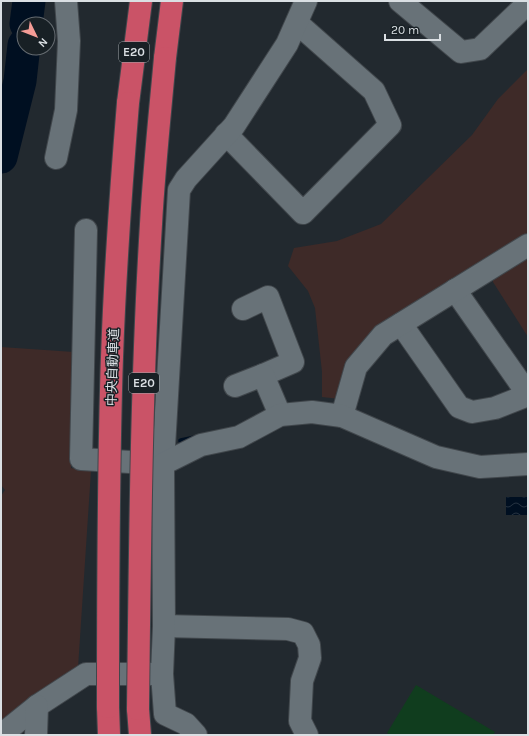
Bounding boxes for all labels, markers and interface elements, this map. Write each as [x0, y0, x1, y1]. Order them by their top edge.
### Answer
north arrow [16, 16, 56, 56]
scale bar [385, 16, 440, 42]
text: 20 m [391, 23, 419, 37]
text: N [36, 35, 50, 50]
road number: E20 [119, 42, 149, 62]
street label: 中央自動車道 [104, 328, 121, 406]
road number: E20 [129, 373, 159, 393]

